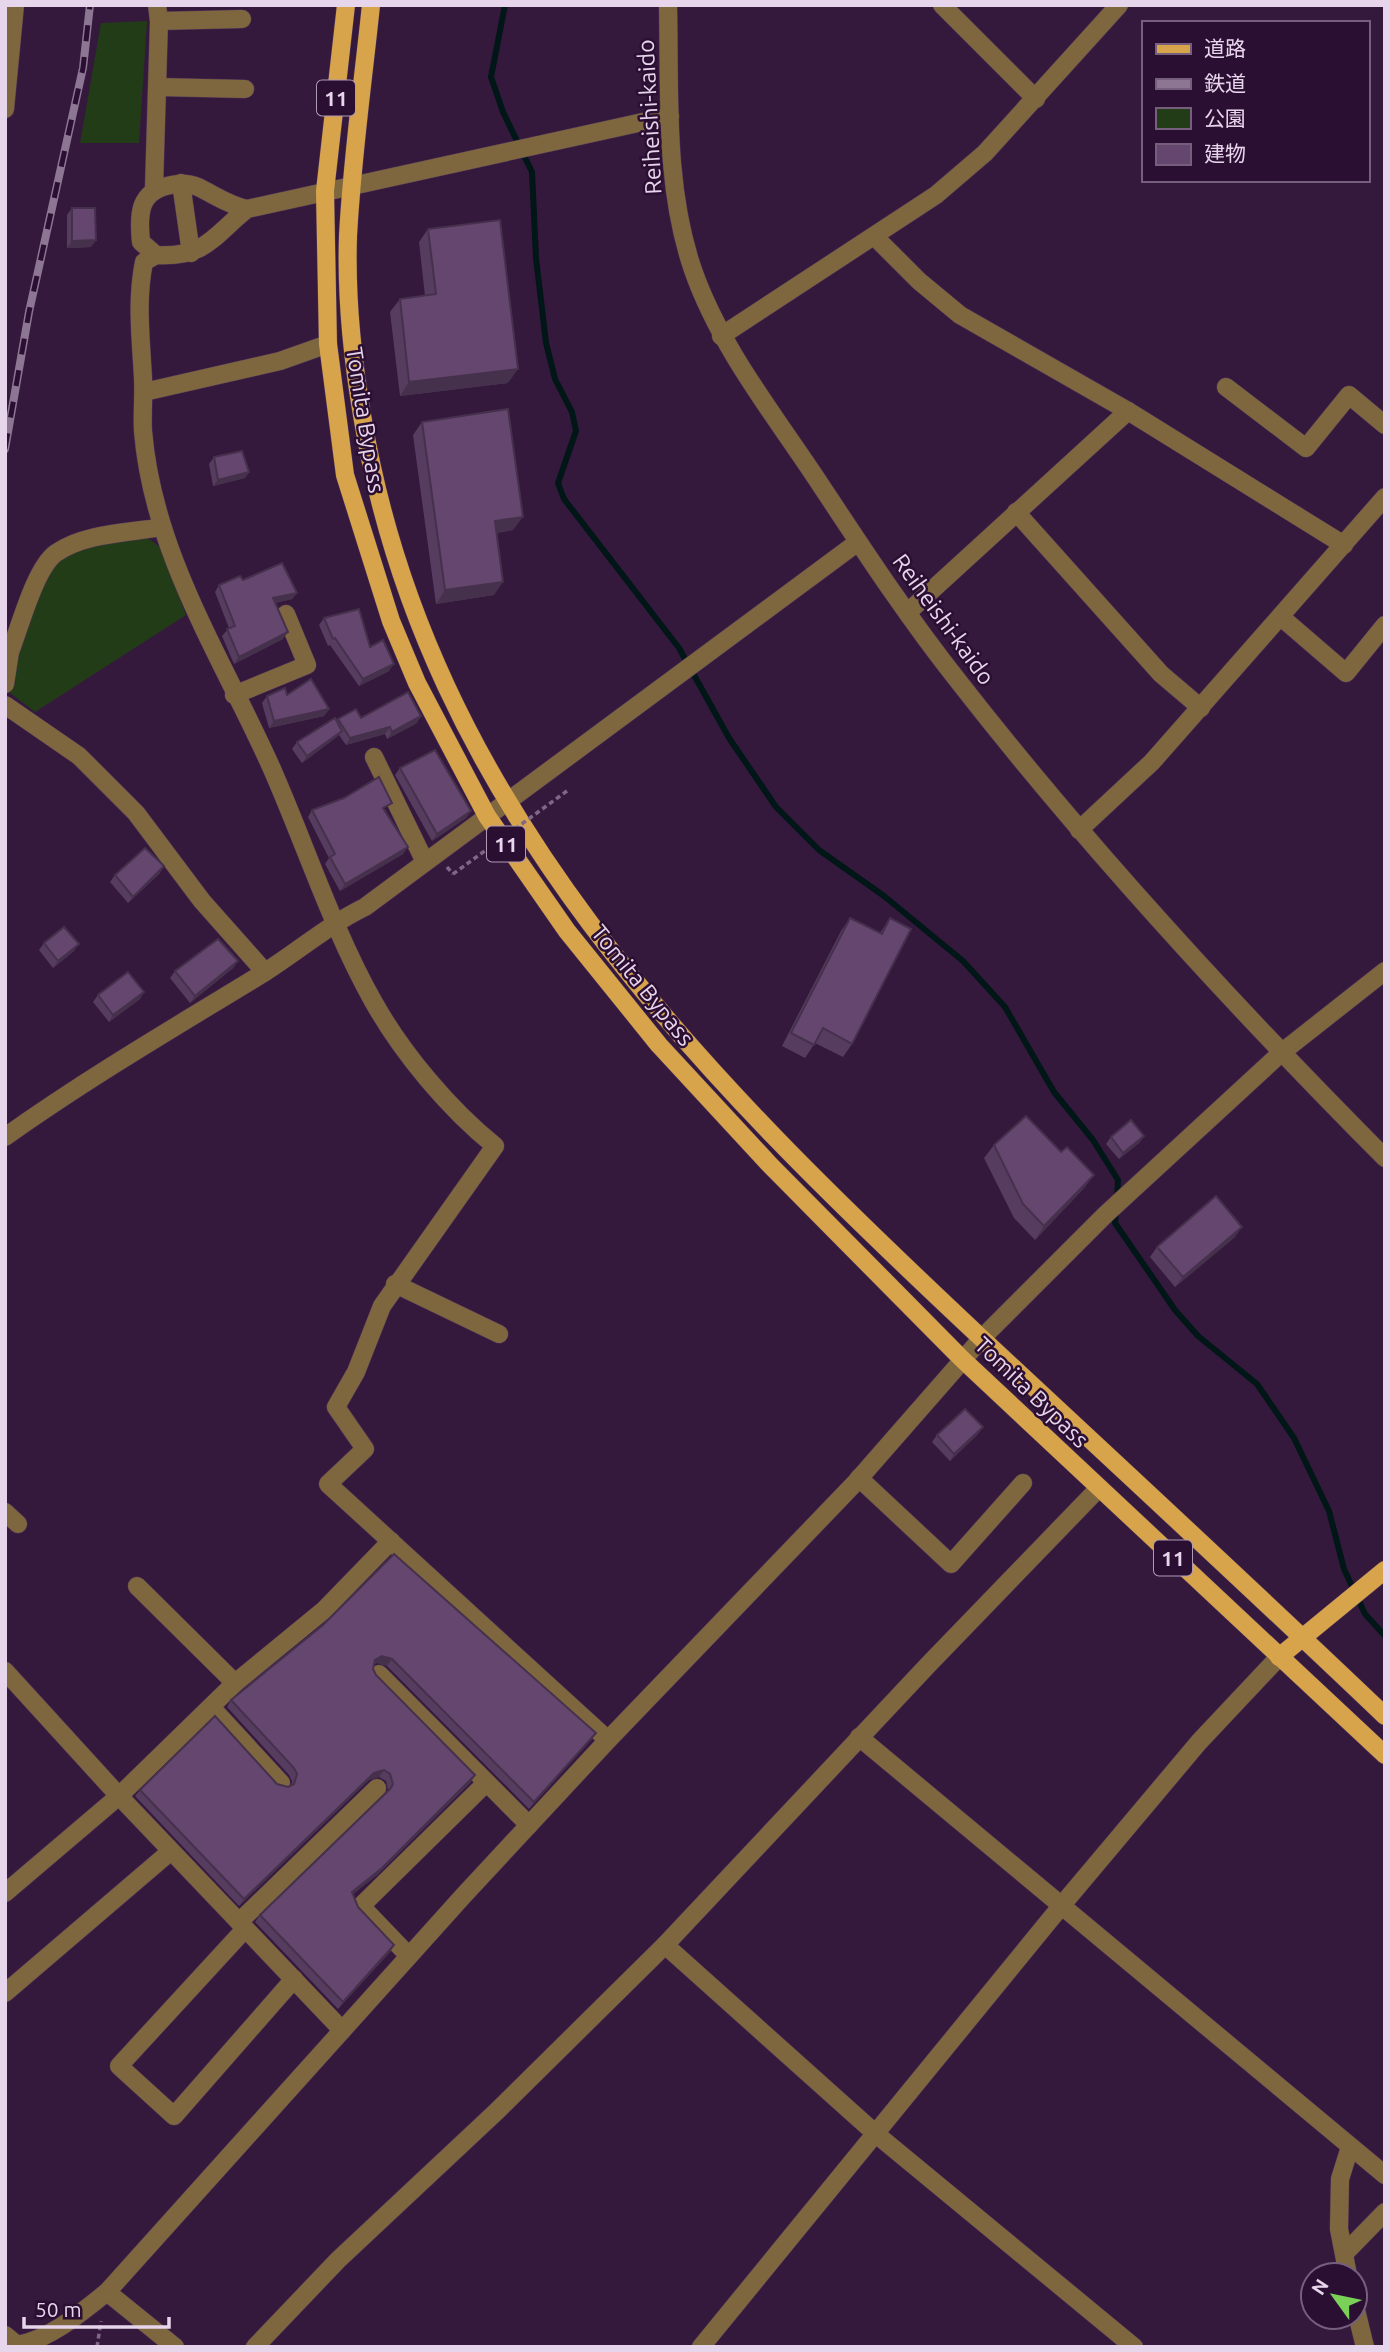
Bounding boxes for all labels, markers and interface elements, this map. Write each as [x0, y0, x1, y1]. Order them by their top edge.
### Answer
legend [1142, 21, 1369, 182]
text: 道路 [1204, 36, 1246, 60]
street label: Reiheishi-kaido [632, 39, 666, 195]
text: 鉄道 [1204, 71, 1246, 95]
road number: 11 [317, 80, 355, 116]
text: 公園 [1204, 106, 1246, 130]
text: 建物 [1204, 141, 1246, 165]
street label: Tomita Bypass [342, 345, 390, 495]
street label: Reiheishi-kaido [888, 549, 1000, 689]
road number: 11 [487, 826, 525, 862]
street label: Tomita Bypass [587, 920, 699, 1050]
street label: Tomita Bypass [970, 1332, 1094, 1452]
road number: 11 [1154, 1540, 1192, 1576]
north arrow [1299, 2261, 1369, 2331]
text: N [1307, 2275, 1333, 2299]
scale bar [24, 2286, 170, 2330]
text: 50 m [35, 2297, 82, 2321]

